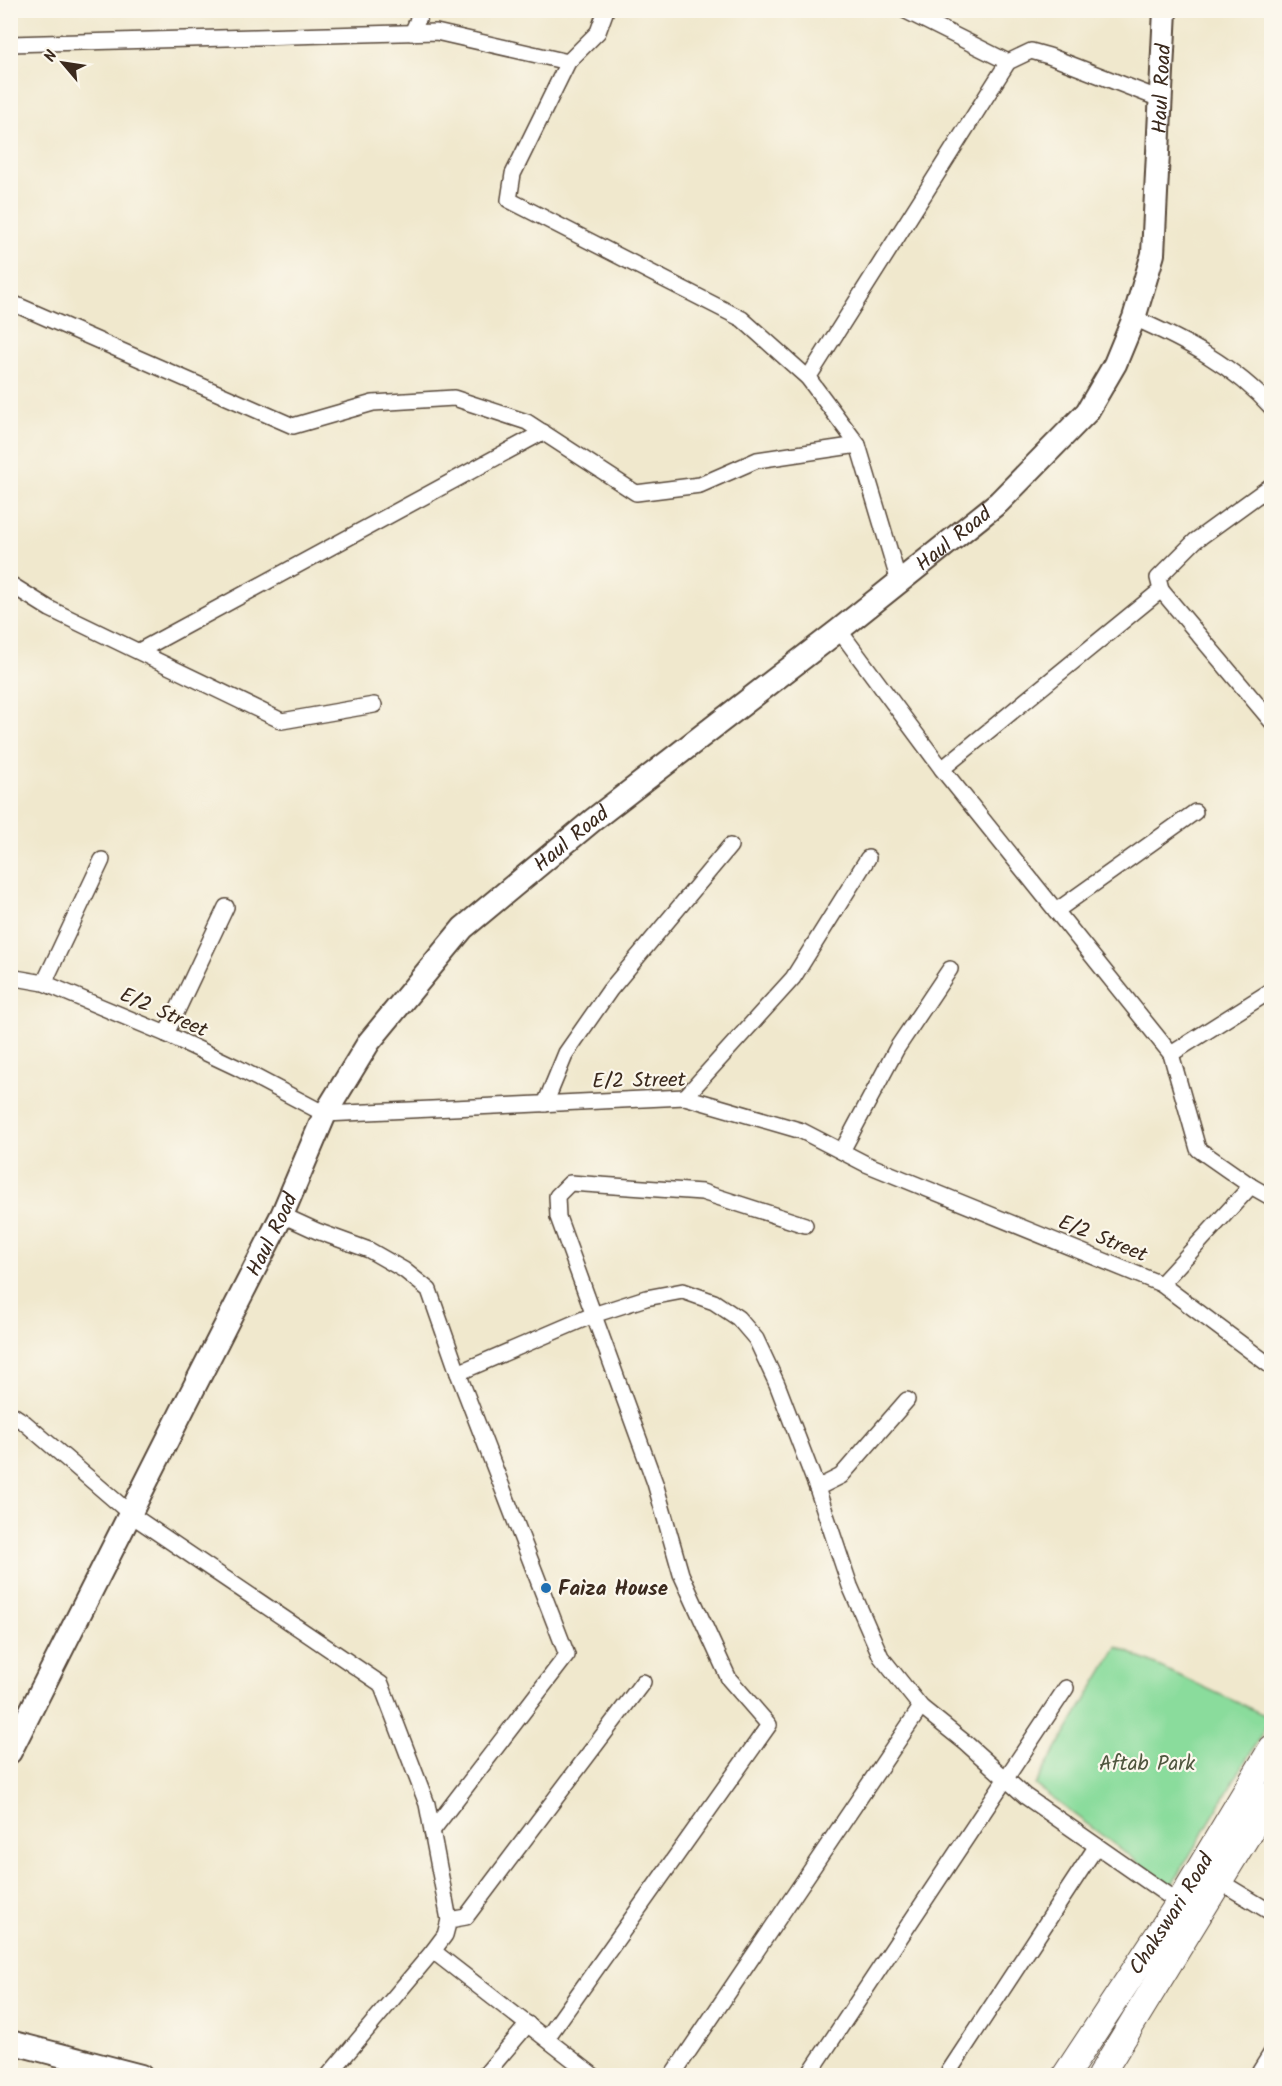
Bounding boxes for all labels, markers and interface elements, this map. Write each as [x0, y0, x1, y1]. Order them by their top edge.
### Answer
north arrow [33, 33, 93, 93]
street label: Haul Road [1144, 43, 1181, 134]
text: N [38, 46, 65, 67]
street label: Haul Road [909, 499, 1000, 581]
street label: Haul Road [527, 798, 617, 881]
street label: E/2 Street [114, 979, 214, 1048]
street label: E/2 Street [592, 1064, 687, 1099]
street label: Haul Road [238, 1188, 308, 1283]
street label: E/2 Street [1053, 1207, 1153, 1273]
place label: Faiza House [558, 1573, 668, 1606]
marker: Faiza House [539, 1581, 553, 1595]
park label: Aftab Park [1099, 1748, 1195, 1781]
street label: Chakswari Road [1121, 1847, 1224, 1982]

